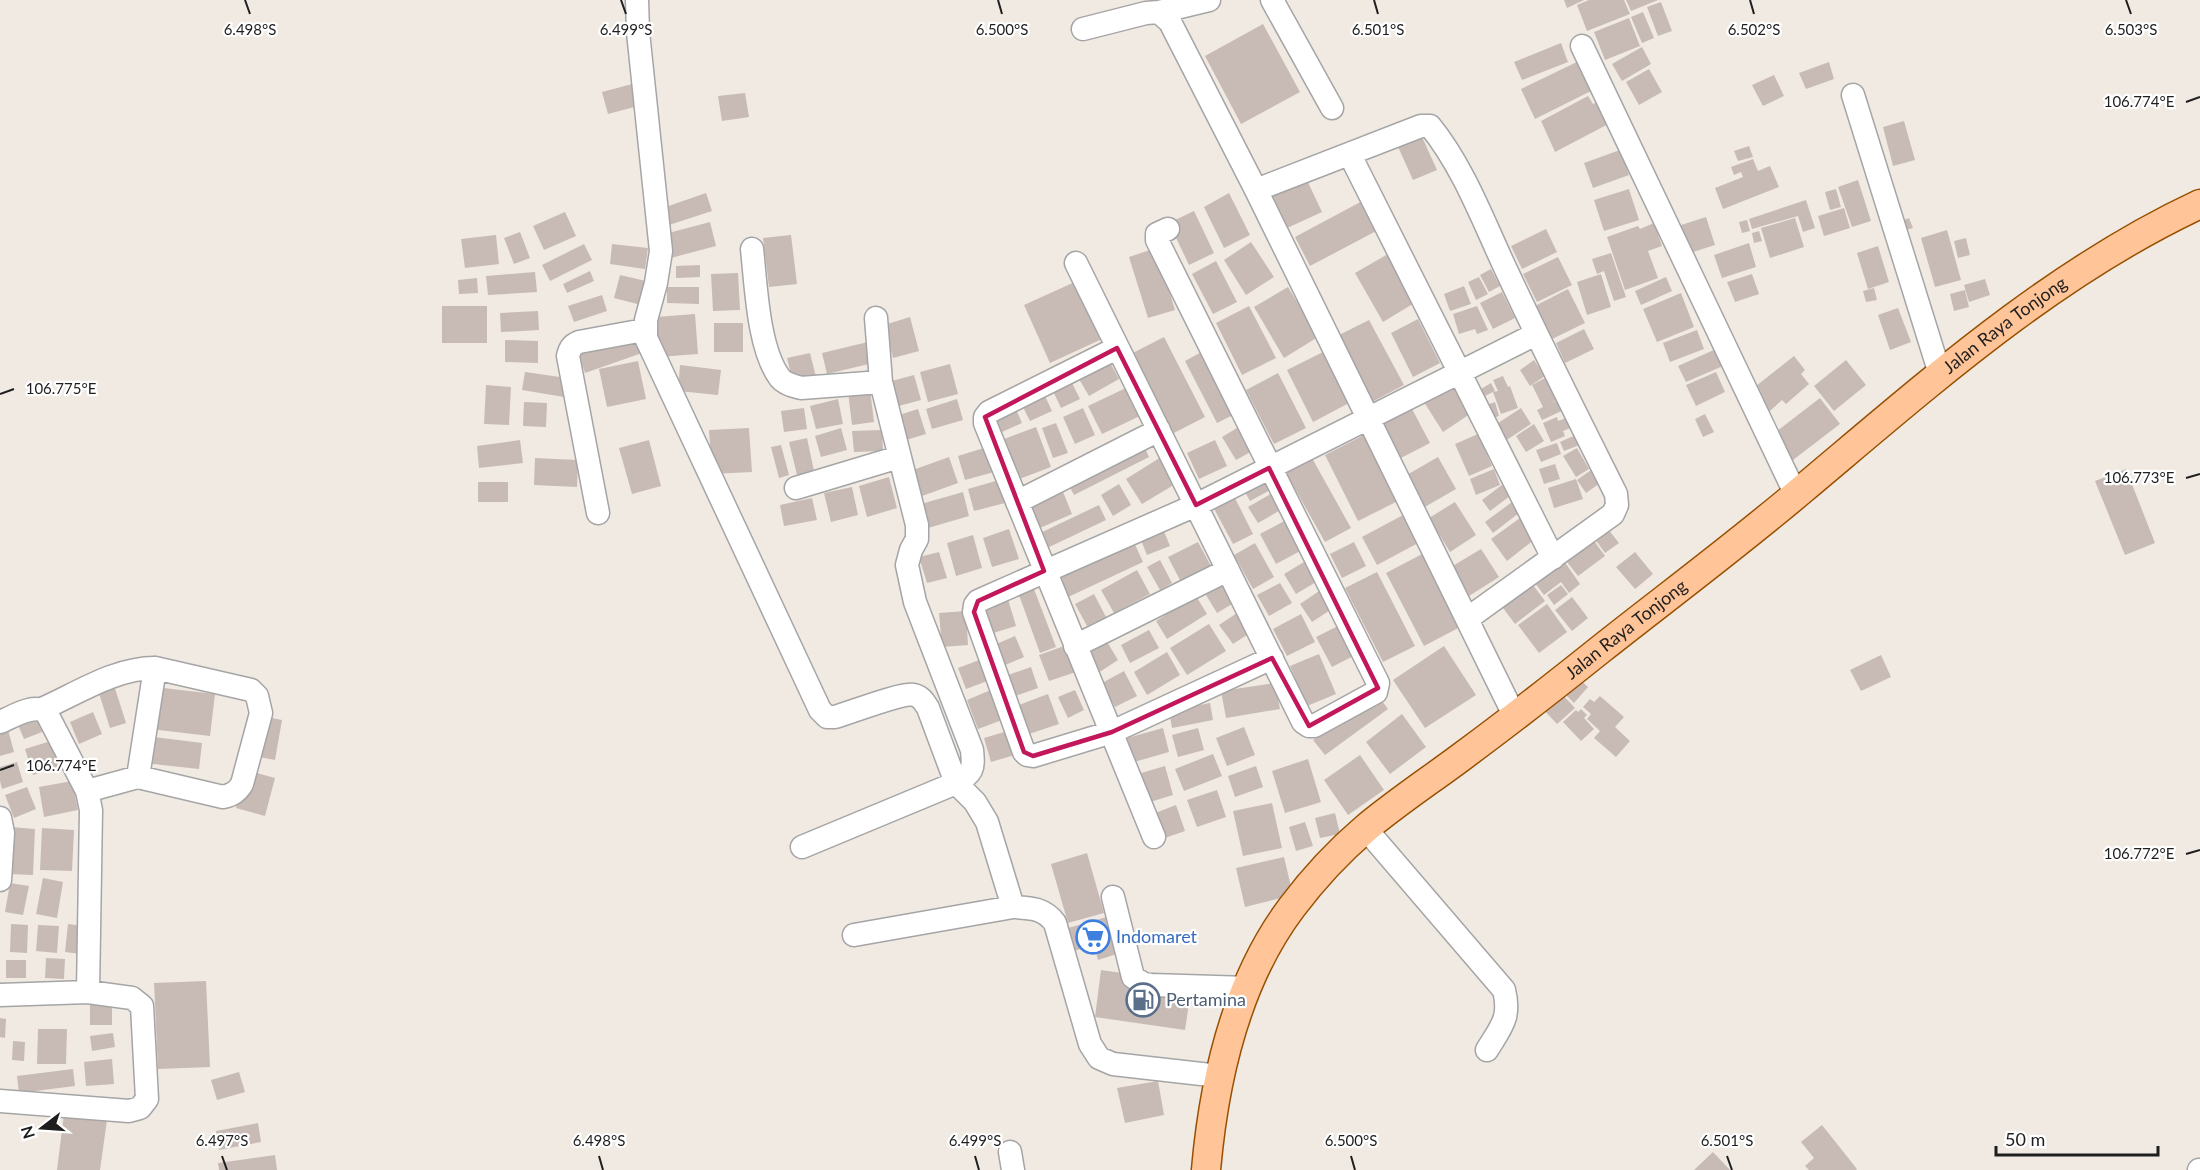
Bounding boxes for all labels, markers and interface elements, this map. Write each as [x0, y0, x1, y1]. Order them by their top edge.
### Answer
text: 6.498°S [224, 20, 276, 38]
text: 6.499°S [600, 20, 652, 38]
text: 6.500°S [976, 20, 1028, 38]
text: 6.501°S [1352, 20, 1404, 38]
text: 6.502°S [1728, 20, 1780, 38]
text: 6.503°S [2105, 20, 2157, 38]
text: 106.774°E [2104, 92, 2174, 110]
street label: Jalan Raya Tonjong [1938, 271, 2071, 378]
text: 106.775°E [26, 379, 96, 397]
text: 106.773°E [2104, 468, 2174, 486]
street label: Jalan Raya Tonjong [1560, 574, 1691, 683]
text: 106.774°E [26, 756, 96, 774]
text: 106.772°E [2104, 844, 2174, 862]
supermarket icon: Indomaret [1075, 919, 1111, 955]
place label: Indomaret [1116, 925, 1198, 947]
fuel station icon: Pertamina [1125, 982, 1161, 1018]
place label: Pertamina [1166, 988, 1246, 1010]
north arrow [12, 1098, 72, 1158]
scale bar [1996, 1119, 2158, 1157]
text: N [16, 1124, 38, 1141]
text: 50 m [2005, 1128, 2045, 1150]
text: 6.497°S [196, 1131, 248, 1149]
text: 6.498°S [573, 1131, 625, 1149]
text: 6.499°S [949, 1131, 1001, 1149]
text: 6.500°S [1325, 1131, 1377, 1149]
text: 6.501°S [1701, 1131, 1753, 1149]

